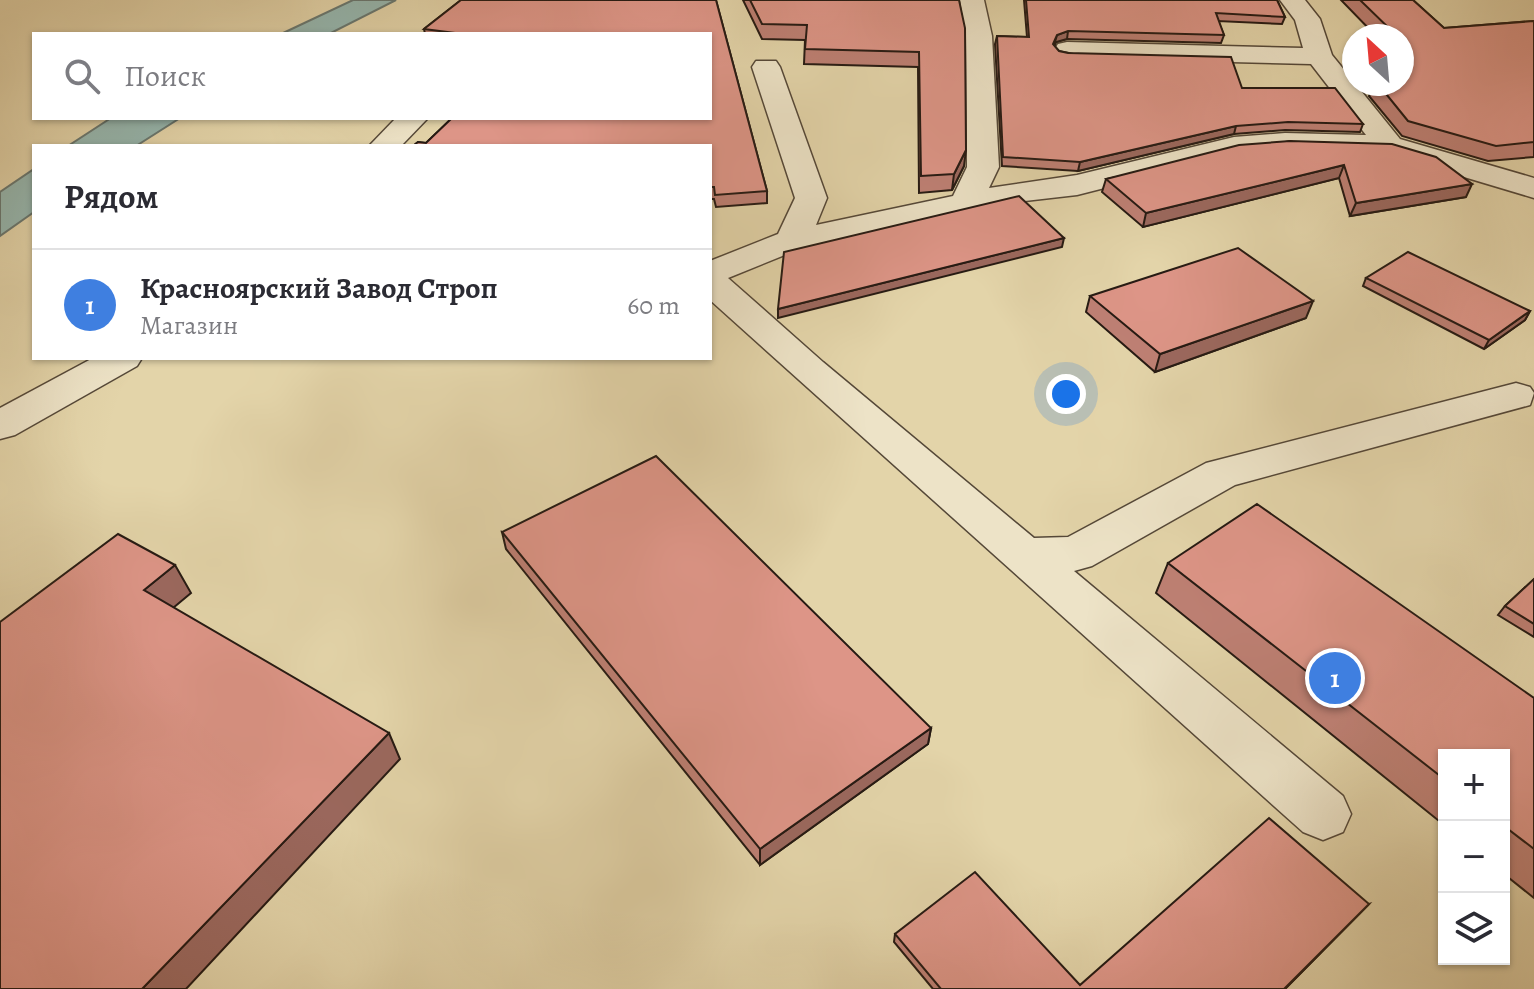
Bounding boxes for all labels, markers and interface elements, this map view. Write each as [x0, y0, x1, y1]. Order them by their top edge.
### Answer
north arrow [1342, 24, 1414, 96]
search box [32, 32, 712, 120]
icon: search [60, 54, 104, 98]
text: Поиск [124, 56, 206, 96]
text: Рядом [64, 173, 158, 220]
text: Красноярский Завод Строп [140, 268, 498, 308]
text: 1 [85, 288, 95, 323]
text: 60 m [627, 288, 680, 323]
text: Магазин [140, 308, 238, 343]
your location [1046, 374, 1086, 414]
pin: 1 [1309, 648, 1361, 708]
map controls [1438, 749, 1510, 965]
button: + [1438, 749, 1510, 821]
button: − [1438, 821, 1510, 893]
button: layers [1438, 893, 1510, 965]

